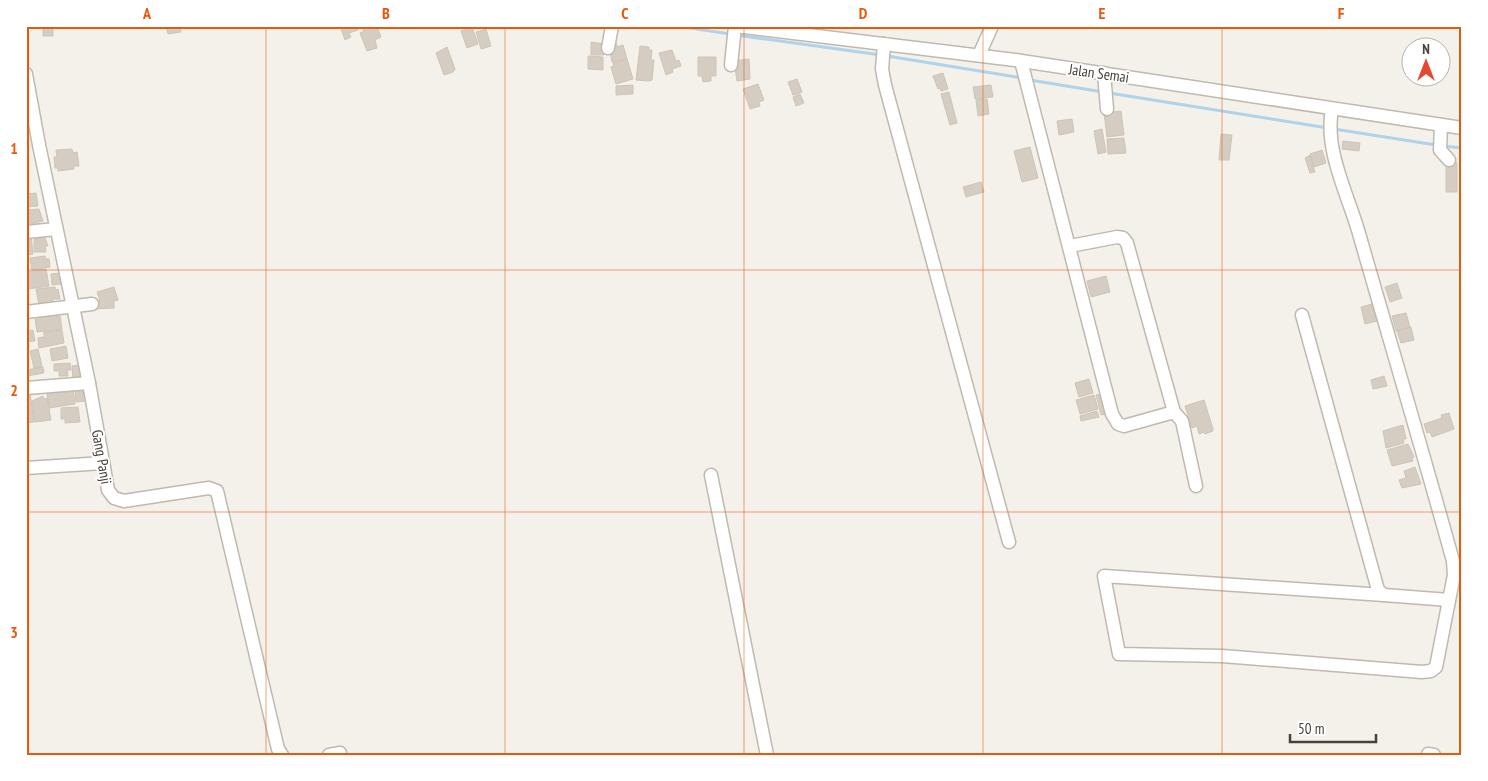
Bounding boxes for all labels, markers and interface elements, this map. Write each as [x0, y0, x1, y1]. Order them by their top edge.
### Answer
text: A [142, 3, 152, 23]
text: B [382, 3, 390, 23]
text: C [621, 3, 629, 23]
text: D [859, 3, 868, 23]
text: E [1099, 3, 1106, 23]
text: F [1338, 3, 1345, 23]
north arrow [1400, 38, 1450, 88]
text: N [1422, 40, 1430, 58]
street label: Jalan Semai [1067, 59, 1130, 87]
text: 1 [10, 138, 18, 158]
text: 2 [10, 380, 18, 400]
street label: Gang Panji [88, 428, 116, 486]
text: 3 [10, 622, 18, 642]
scale bar [1290, 711, 1377, 743]
text: 50 m [1298, 719, 1324, 738]

